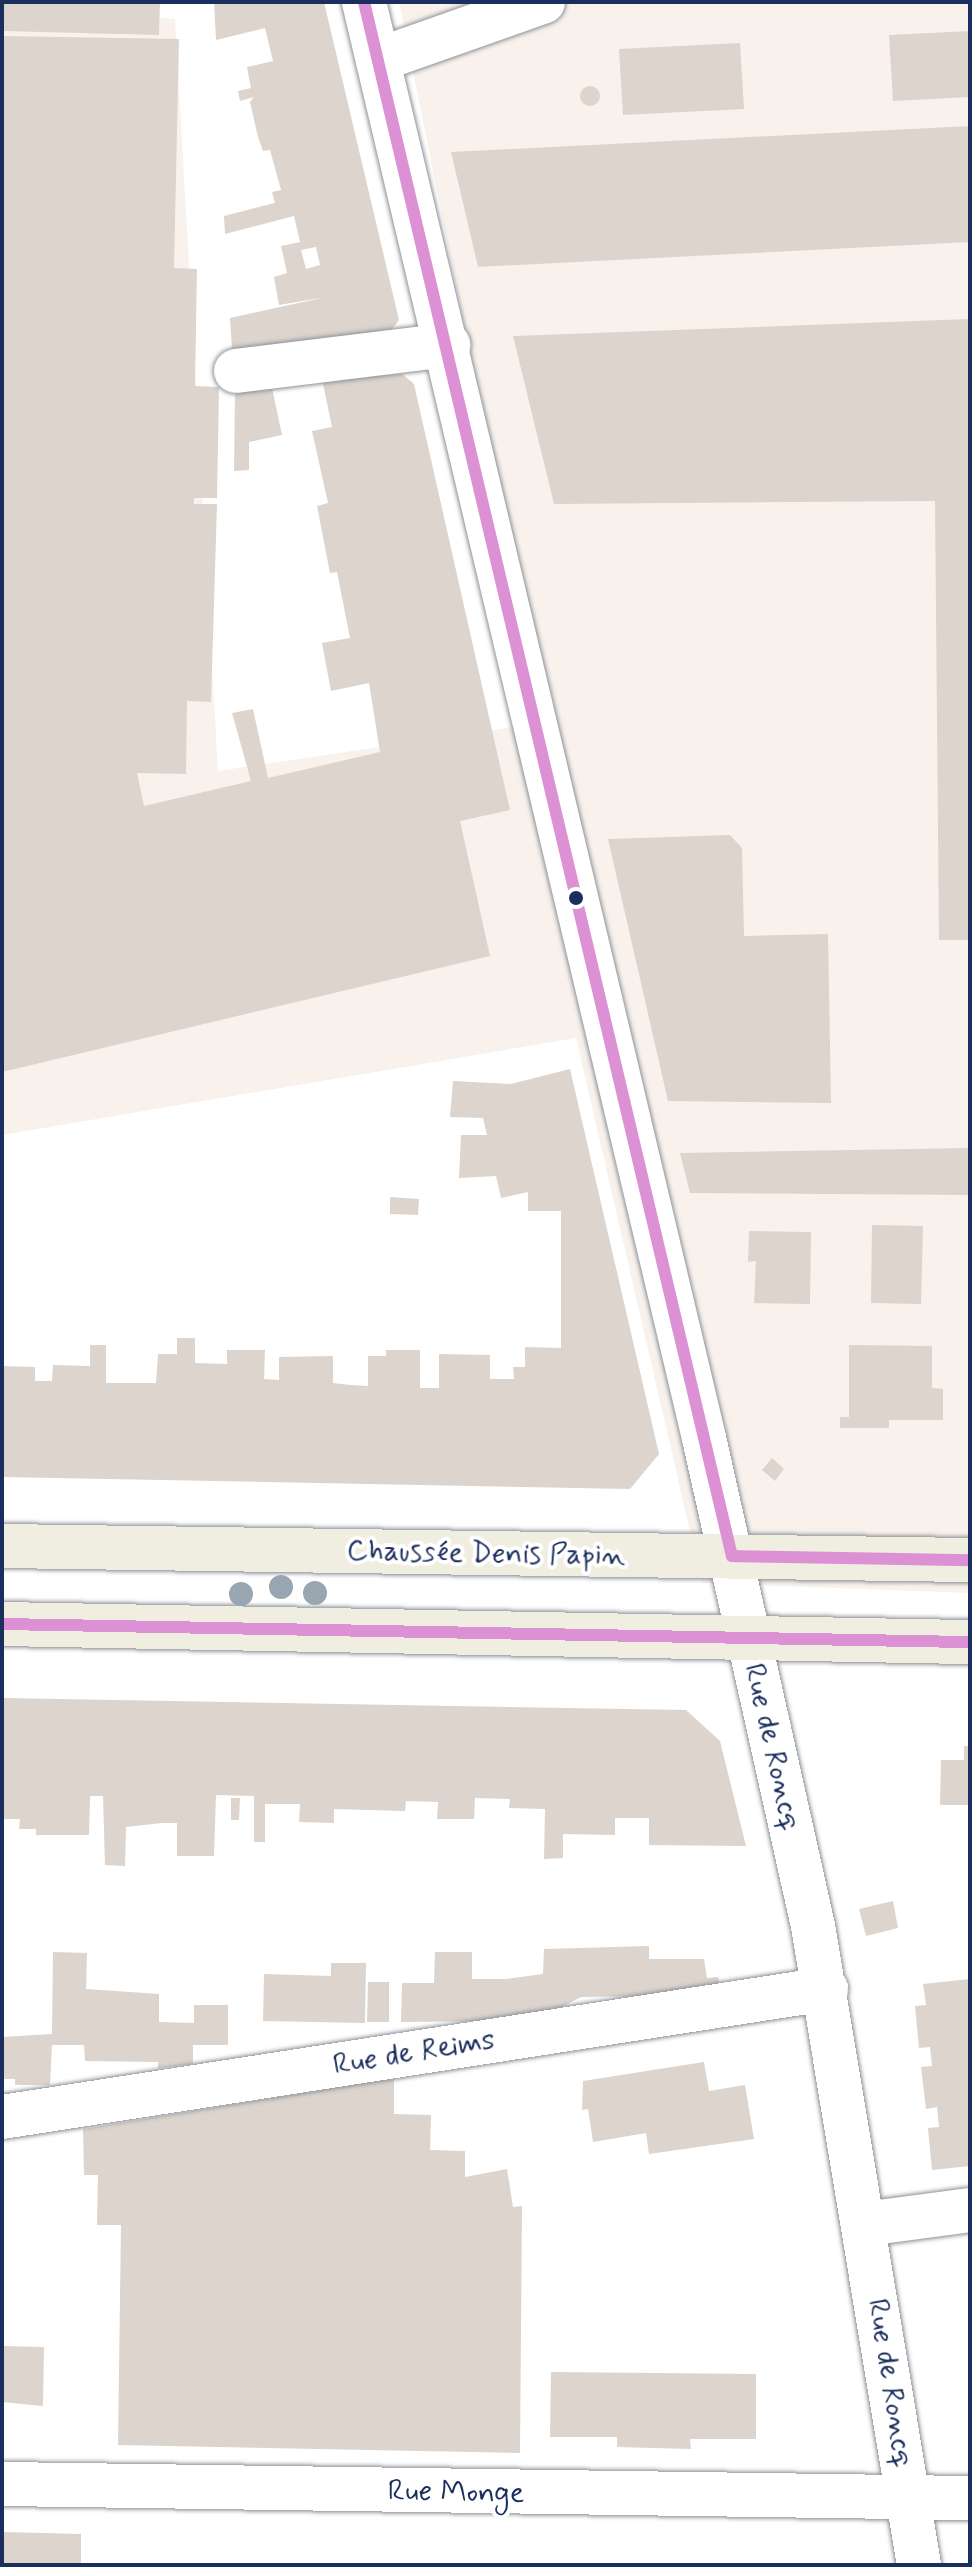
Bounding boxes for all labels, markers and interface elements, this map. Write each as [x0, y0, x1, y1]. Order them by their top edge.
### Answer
unlabelled marker [568, 890, 584, 906]
street label: Chaussée Denis Papin [347, 1534, 625, 1574]
street label: Rue de Roncq [736, 1663, 808, 1831]
street label: Rue de Reims [330, 2022, 498, 2084]
street label: Rue de Roncq [859, 2299, 921, 2467]
street label: Rue Monge [387, 2474, 525, 2512]

